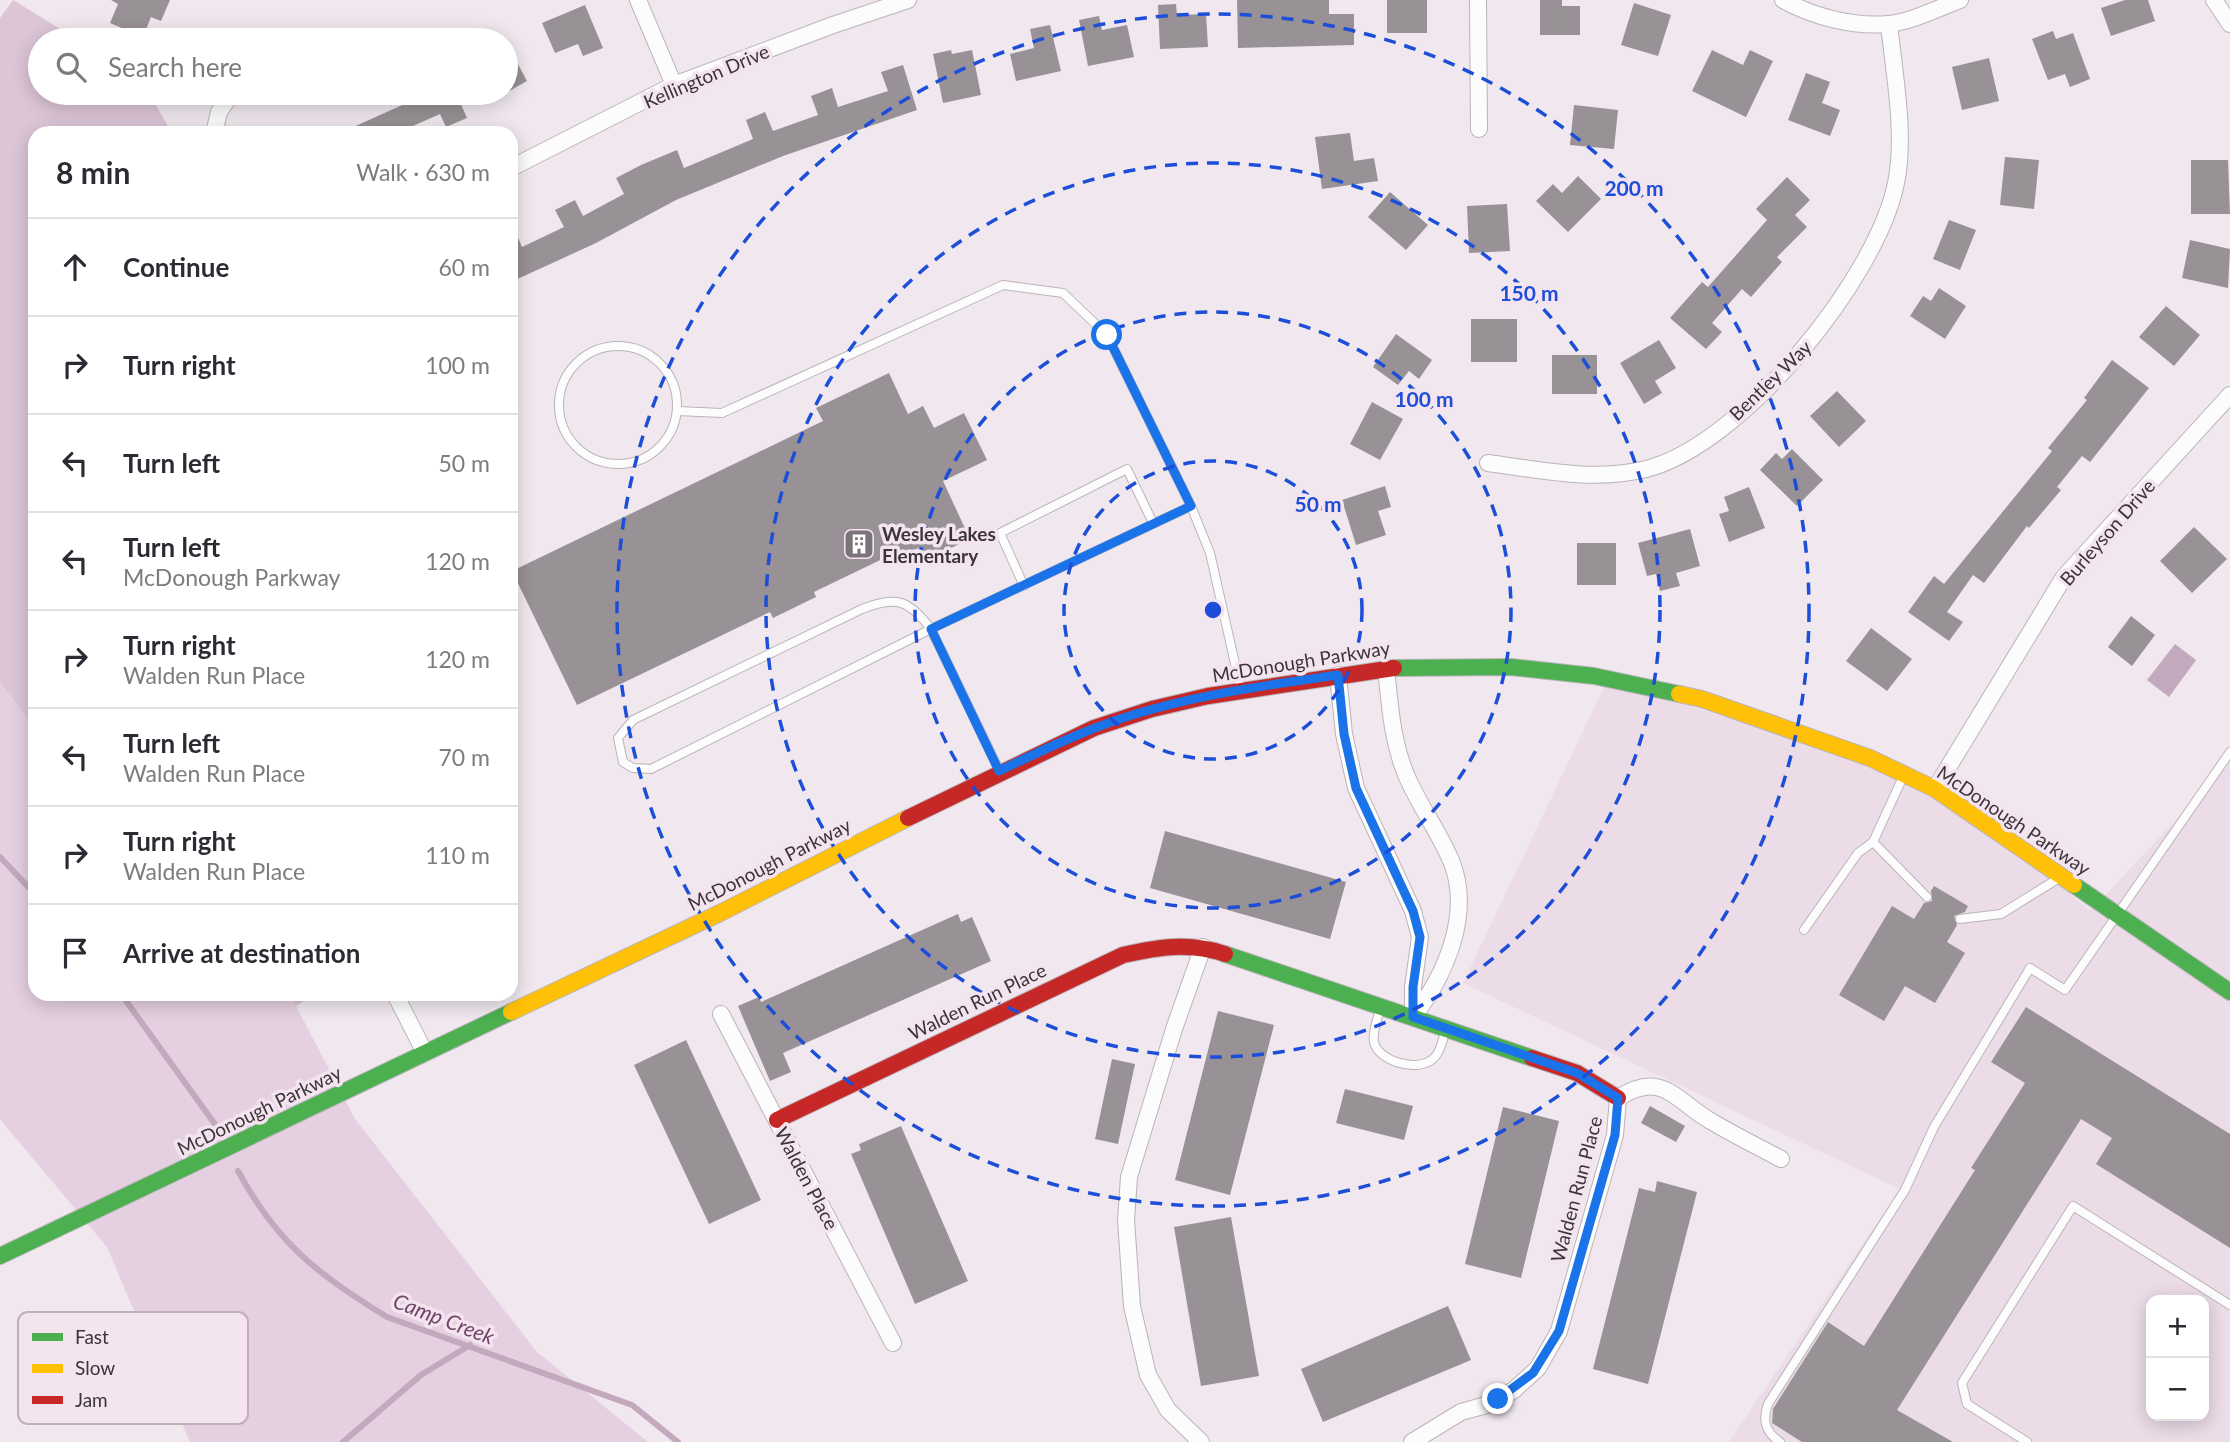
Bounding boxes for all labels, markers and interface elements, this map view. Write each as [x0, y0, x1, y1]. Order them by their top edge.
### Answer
search box [28, 28, 518, 105]
street label: Kellington Drive [640, 39, 772, 113]
icon: search [52, 48, 90, 86]
text: Search here [108, 51, 242, 83]
text: 8 min [56, 154, 130, 190]
text: Walk · 630 m [356, 158, 490, 186]
text: 200 m [1604, 175, 1664, 200]
icon: ahead [56, 248, 94, 286]
text: Continue [123, 251, 229, 283]
text: 60 m [439, 253, 490, 281]
text: 150 m [1499, 280, 1559, 305]
route start [1091, 319, 1122, 350]
street label: Bentley Way [1724, 335, 1816, 425]
icon: right [56, 346, 94, 384]
text: Turn right [123, 349, 236, 381]
text: 100 m [425, 351, 490, 379]
text: 100 m [1394, 386, 1454, 411]
icon: left [56, 444, 94, 482]
text: Turn left [123, 447, 220, 479]
text: 50 m [439, 449, 490, 477]
street label: Burleyson Drive [2055, 474, 2159, 590]
text: 50 m [1294, 491, 1342, 516]
place label: Wesley Lakes Elementary [882, 522, 996, 567]
building icon: Wesley Lakes Elementary [842, 527, 876, 561]
text: Turn left [123, 531, 220, 563]
icon: left [56, 542, 94, 580]
text: 120 m [425, 547, 490, 575]
text: McDonough Parkway [123, 563, 340, 591]
centre of rings [1201, 598, 1225, 622]
text: Turn right [123, 629, 236, 661]
street label: McDonough Parkway [1210, 636, 1392, 686]
icon: right [56, 640, 94, 678]
text: 120 m [425, 645, 490, 673]
text: Walden Run Place [123, 661, 305, 689]
text: Turn left [123, 727, 220, 759]
icon: left [56, 738, 94, 776]
text: 70 m [439, 743, 490, 771]
text: Walden Run Place [123, 759, 305, 787]
street label: McDonough Parkway [1933, 760, 2095, 880]
street label: McDonough Parkway [684, 813, 854, 915]
text: Turn right [123, 825, 236, 857]
icon: right [56, 836, 94, 874]
text: 110 m [425, 841, 490, 869]
text: Walden Run Place [123, 857, 305, 885]
icon: arrive [56, 934, 94, 972]
text: Arrive at destination [123, 937, 360, 969]
street label: Walden Run Place [904, 958, 1050, 1044]
street label: McDonough Parkway [173, 1060, 345, 1160]
street label: Walden Run Place [1545, 1113, 1607, 1265]
street label: Walden Place [770, 1123, 844, 1233]
water label: Camp Creek [390, 1287, 499, 1349]
map controls [2146, 1295, 2209, 1421]
button: + [2146, 1295, 2209, 1358]
legend [18, 1312, 248, 1424]
text: Fast [75, 1325, 109, 1348]
text: Slow [75, 1356, 115, 1379]
button: − [2146, 1358, 2209, 1421]
route end [1482, 1383, 1513, 1414]
text: Jam [75, 1388, 108, 1411]

